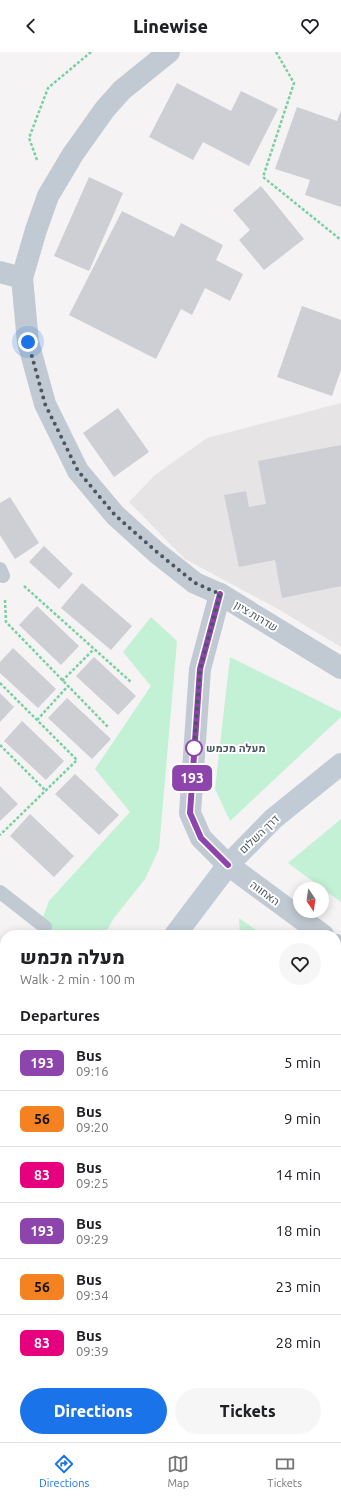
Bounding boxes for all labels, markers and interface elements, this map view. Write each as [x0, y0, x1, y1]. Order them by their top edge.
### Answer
icon: back [20, 15, 42, 37]
icon: heart [299, 15, 321, 37]
text: Linewise [133, 16, 208, 36]
your location [18, 332, 38, 352]
street label: שדרות ציון [232, 598, 280, 634]
marker: מעלה מכמש [185, 739, 203, 757]
place label: מעלה מכמש [206, 742, 266, 754]
line badge: 193 [169, 765, 215, 791]
text: 193 [180, 770, 204, 786]
street label: דרך השלום [237, 812, 281, 856]
street label: האחווה [248, 878, 282, 908]
north arrow [293, 882, 329, 918]
map controls [293, 882, 329, 918]
button: heart [279, 943, 321, 985]
text: מעלה מכמש [20, 946, 125, 968]
text: Walk · 2 min · 100 m [20, 972, 135, 986]
text: Departures [20, 1007, 100, 1024]
text: Bus [76, 1047, 102, 1064]
text: 5 min [284, 1054, 321, 1071]
text: 193 [30, 1055, 54, 1071]
text: 09:16 [76, 1064, 109, 1078]
text: Bus [76, 1103, 102, 1120]
text: 9 min [284, 1110, 321, 1127]
text: 56 [34, 1111, 50, 1127]
text: 09:20 [76, 1120, 109, 1134]
text: Bus [76, 1159, 102, 1176]
text: 14 min [275, 1166, 321, 1183]
text: 83 [34, 1167, 50, 1183]
text: 09:25 [76, 1176, 109, 1190]
text: Bus [76, 1215, 102, 1232]
text: 18 min [275, 1222, 321, 1239]
text: 193 [30, 1223, 54, 1239]
text: 09:29 [76, 1232, 109, 1246]
text: Bus [76, 1271, 102, 1288]
text: 23 min [275, 1278, 321, 1295]
text: 56 [34, 1279, 50, 1295]
text: 09:34 [76, 1288, 109, 1302]
text: Bus [76, 1327, 102, 1344]
text: 28 min [275, 1334, 321, 1351]
text: 83 [34, 1335, 50, 1351]
text: 09:39 [76, 1344, 109, 1358]
button: Directions [20, 1388, 167, 1434]
button: Tickets [175, 1388, 321, 1434]
tab: Directions [39, 1453, 89, 1489]
tab: Map [167, 1453, 189, 1489]
tab: Tickets [267, 1453, 302, 1489]

